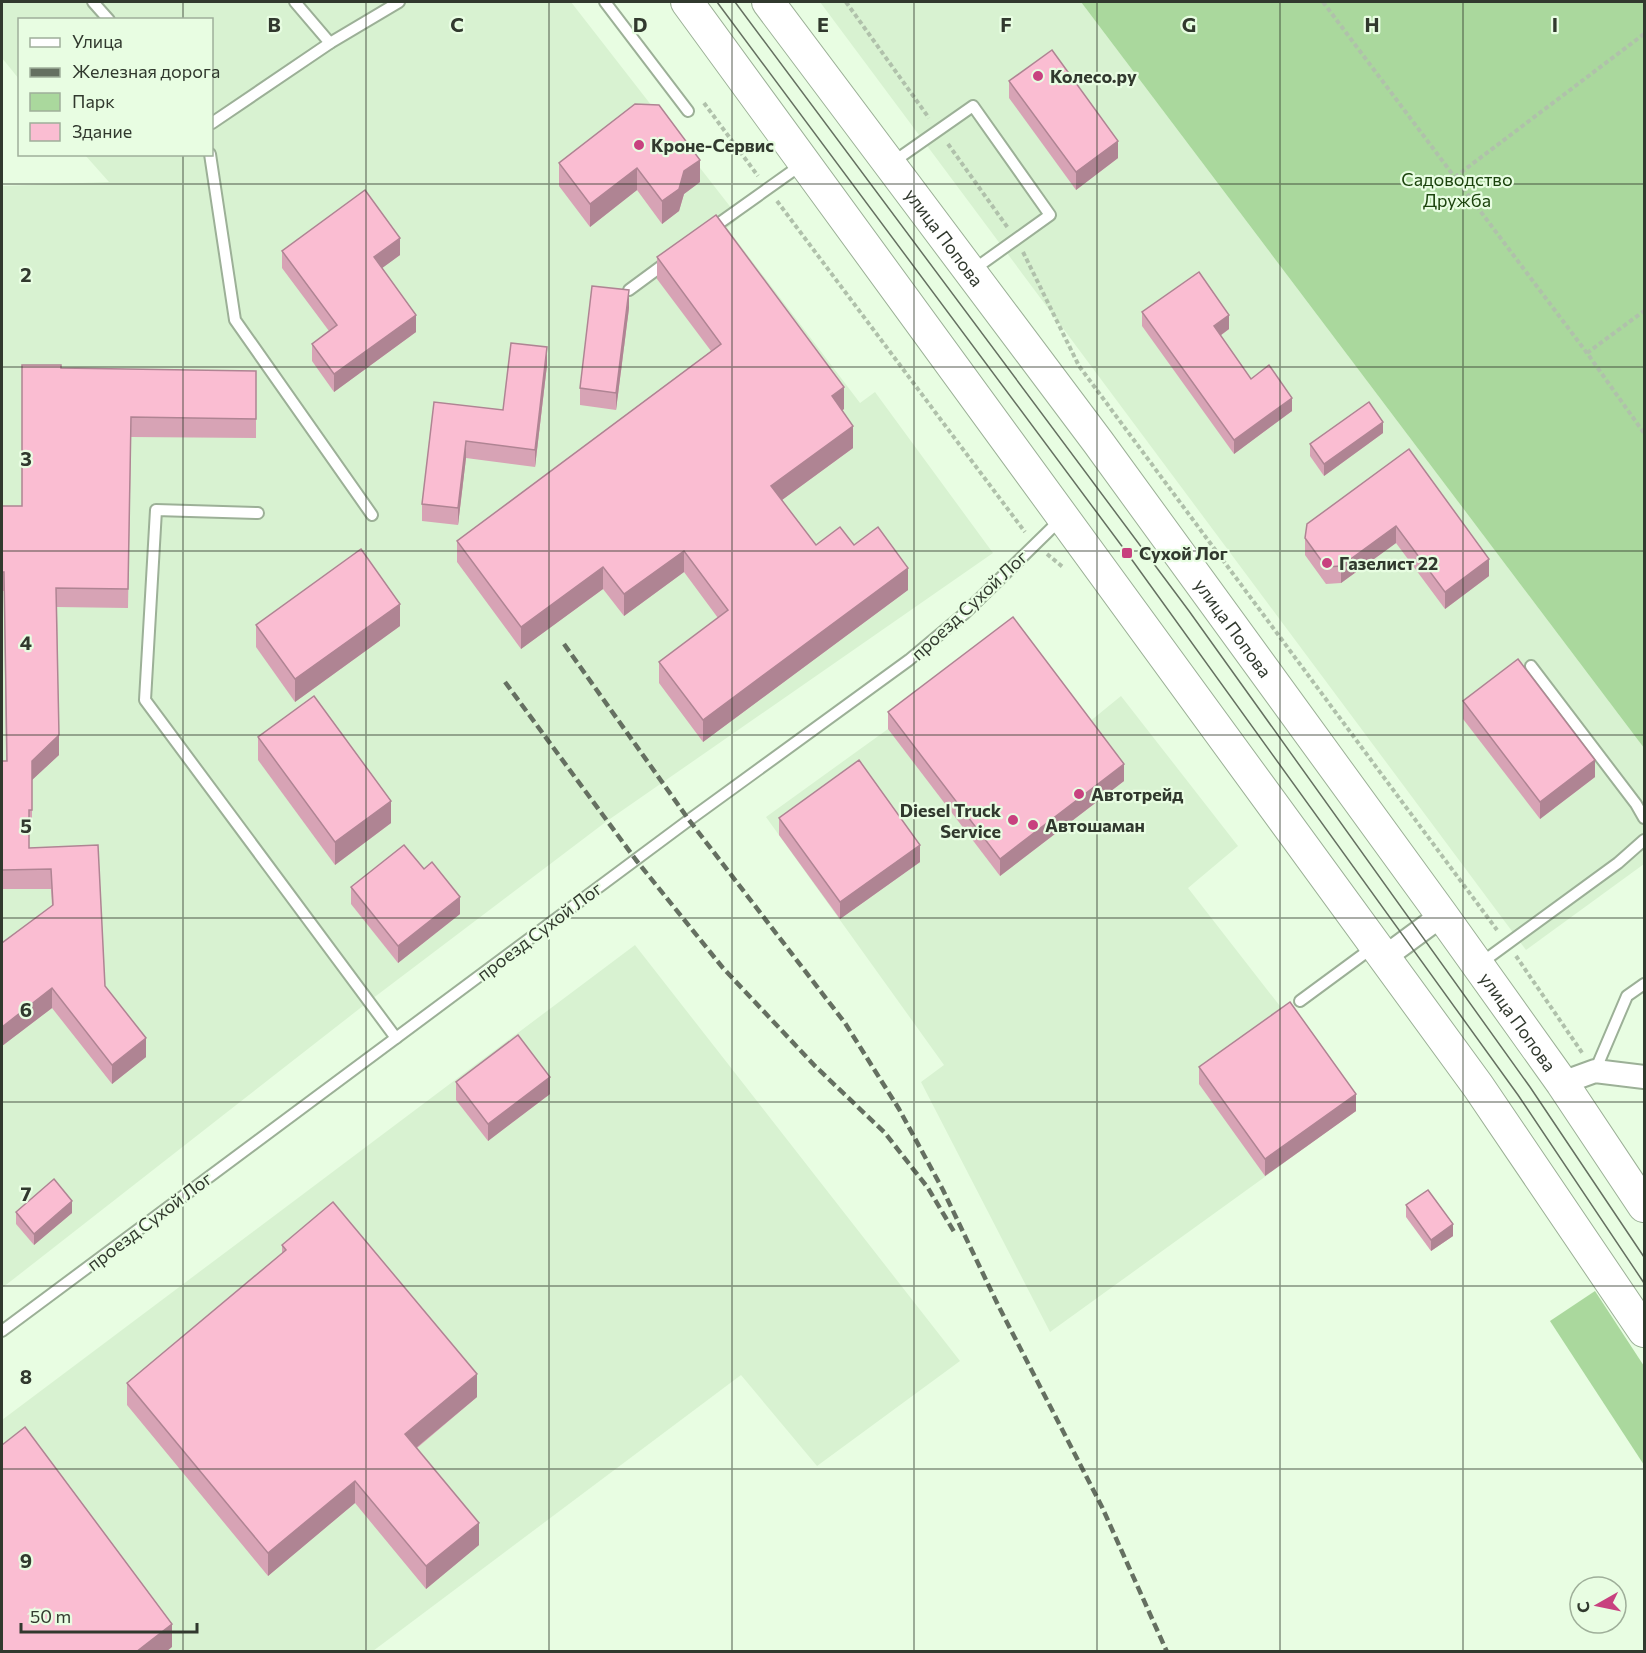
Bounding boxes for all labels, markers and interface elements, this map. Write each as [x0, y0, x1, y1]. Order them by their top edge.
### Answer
text: B [267, 12, 281, 36]
text: C [450, 12, 464, 36]
text: D [633, 12, 647, 36]
text: E [817, 12, 829, 36]
text: F [1000, 12, 1012, 36]
text: G [1182, 12, 1196, 36]
text: H [1365, 12, 1380, 36]
text: I [1552, 12, 1558, 36]
legend [18, 18, 213, 156]
text: Улица [72, 30, 123, 52]
text: Железная дорога [72, 60, 220, 82]
place label: Колесо.ру [1050, 65, 1137, 87]
marker: Колесо.ру [1031, 69, 1045, 83]
text: Парк [72, 90, 115, 112]
text: Здание [72, 120, 132, 142]
place label: Кроне-Сервис [651, 134, 774, 156]
marker: Кроне-Сервис [632, 138, 646, 152]
park label: Садоводство Дружба [1401, 168, 1513, 211]
street label: улица Попова [901, 184, 988, 291]
text: 2 [20, 262, 32, 286]
text: 3 [20, 446, 32, 470]
place label: Сухой Лог [1139, 542, 1228, 564]
street label: проезд Сухой Лог [906, 545, 1032, 664]
marker: Сухой Лог [1120, 546, 1134, 560]
place label: Газелист 22 [1339, 552, 1438, 574]
marker: Газелист 22 [1320, 556, 1334, 570]
street label: улица Попова [1190, 574, 1277, 682]
text: 4 [20, 630, 32, 654]
place label: Автотрейд [1091, 783, 1183, 805]
marker: Автотрейд [1072, 787, 1086, 801]
place label: Diesel Truck Service [900, 799, 1002, 842]
text: 5 [20, 813, 32, 837]
marker: Diesel Truck Service [1006, 813, 1020, 827]
place label: Автошаман [1045, 814, 1145, 836]
marker: Автошаман [1026, 818, 1040, 832]
street label: проезд Сухой Лог [472, 877, 606, 985]
street label: улица Попова [1475, 968, 1561, 1076]
text: 6 [20, 997, 32, 1021]
street label: проезд Сухой Лог [82, 1167, 216, 1275]
text: 7 [21, 1181, 32, 1205]
text: 8 [20, 1364, 32, 1388]
text: 9 [20, 1548, 32, 1572]
north arrow [1568, 1575, 1628, 1635]
scale bar [21, 1596, 196, 1634]
text: С [1572, 1600, 1593, 1614]
text: 50 m [30, 1605, 71, 1627]

